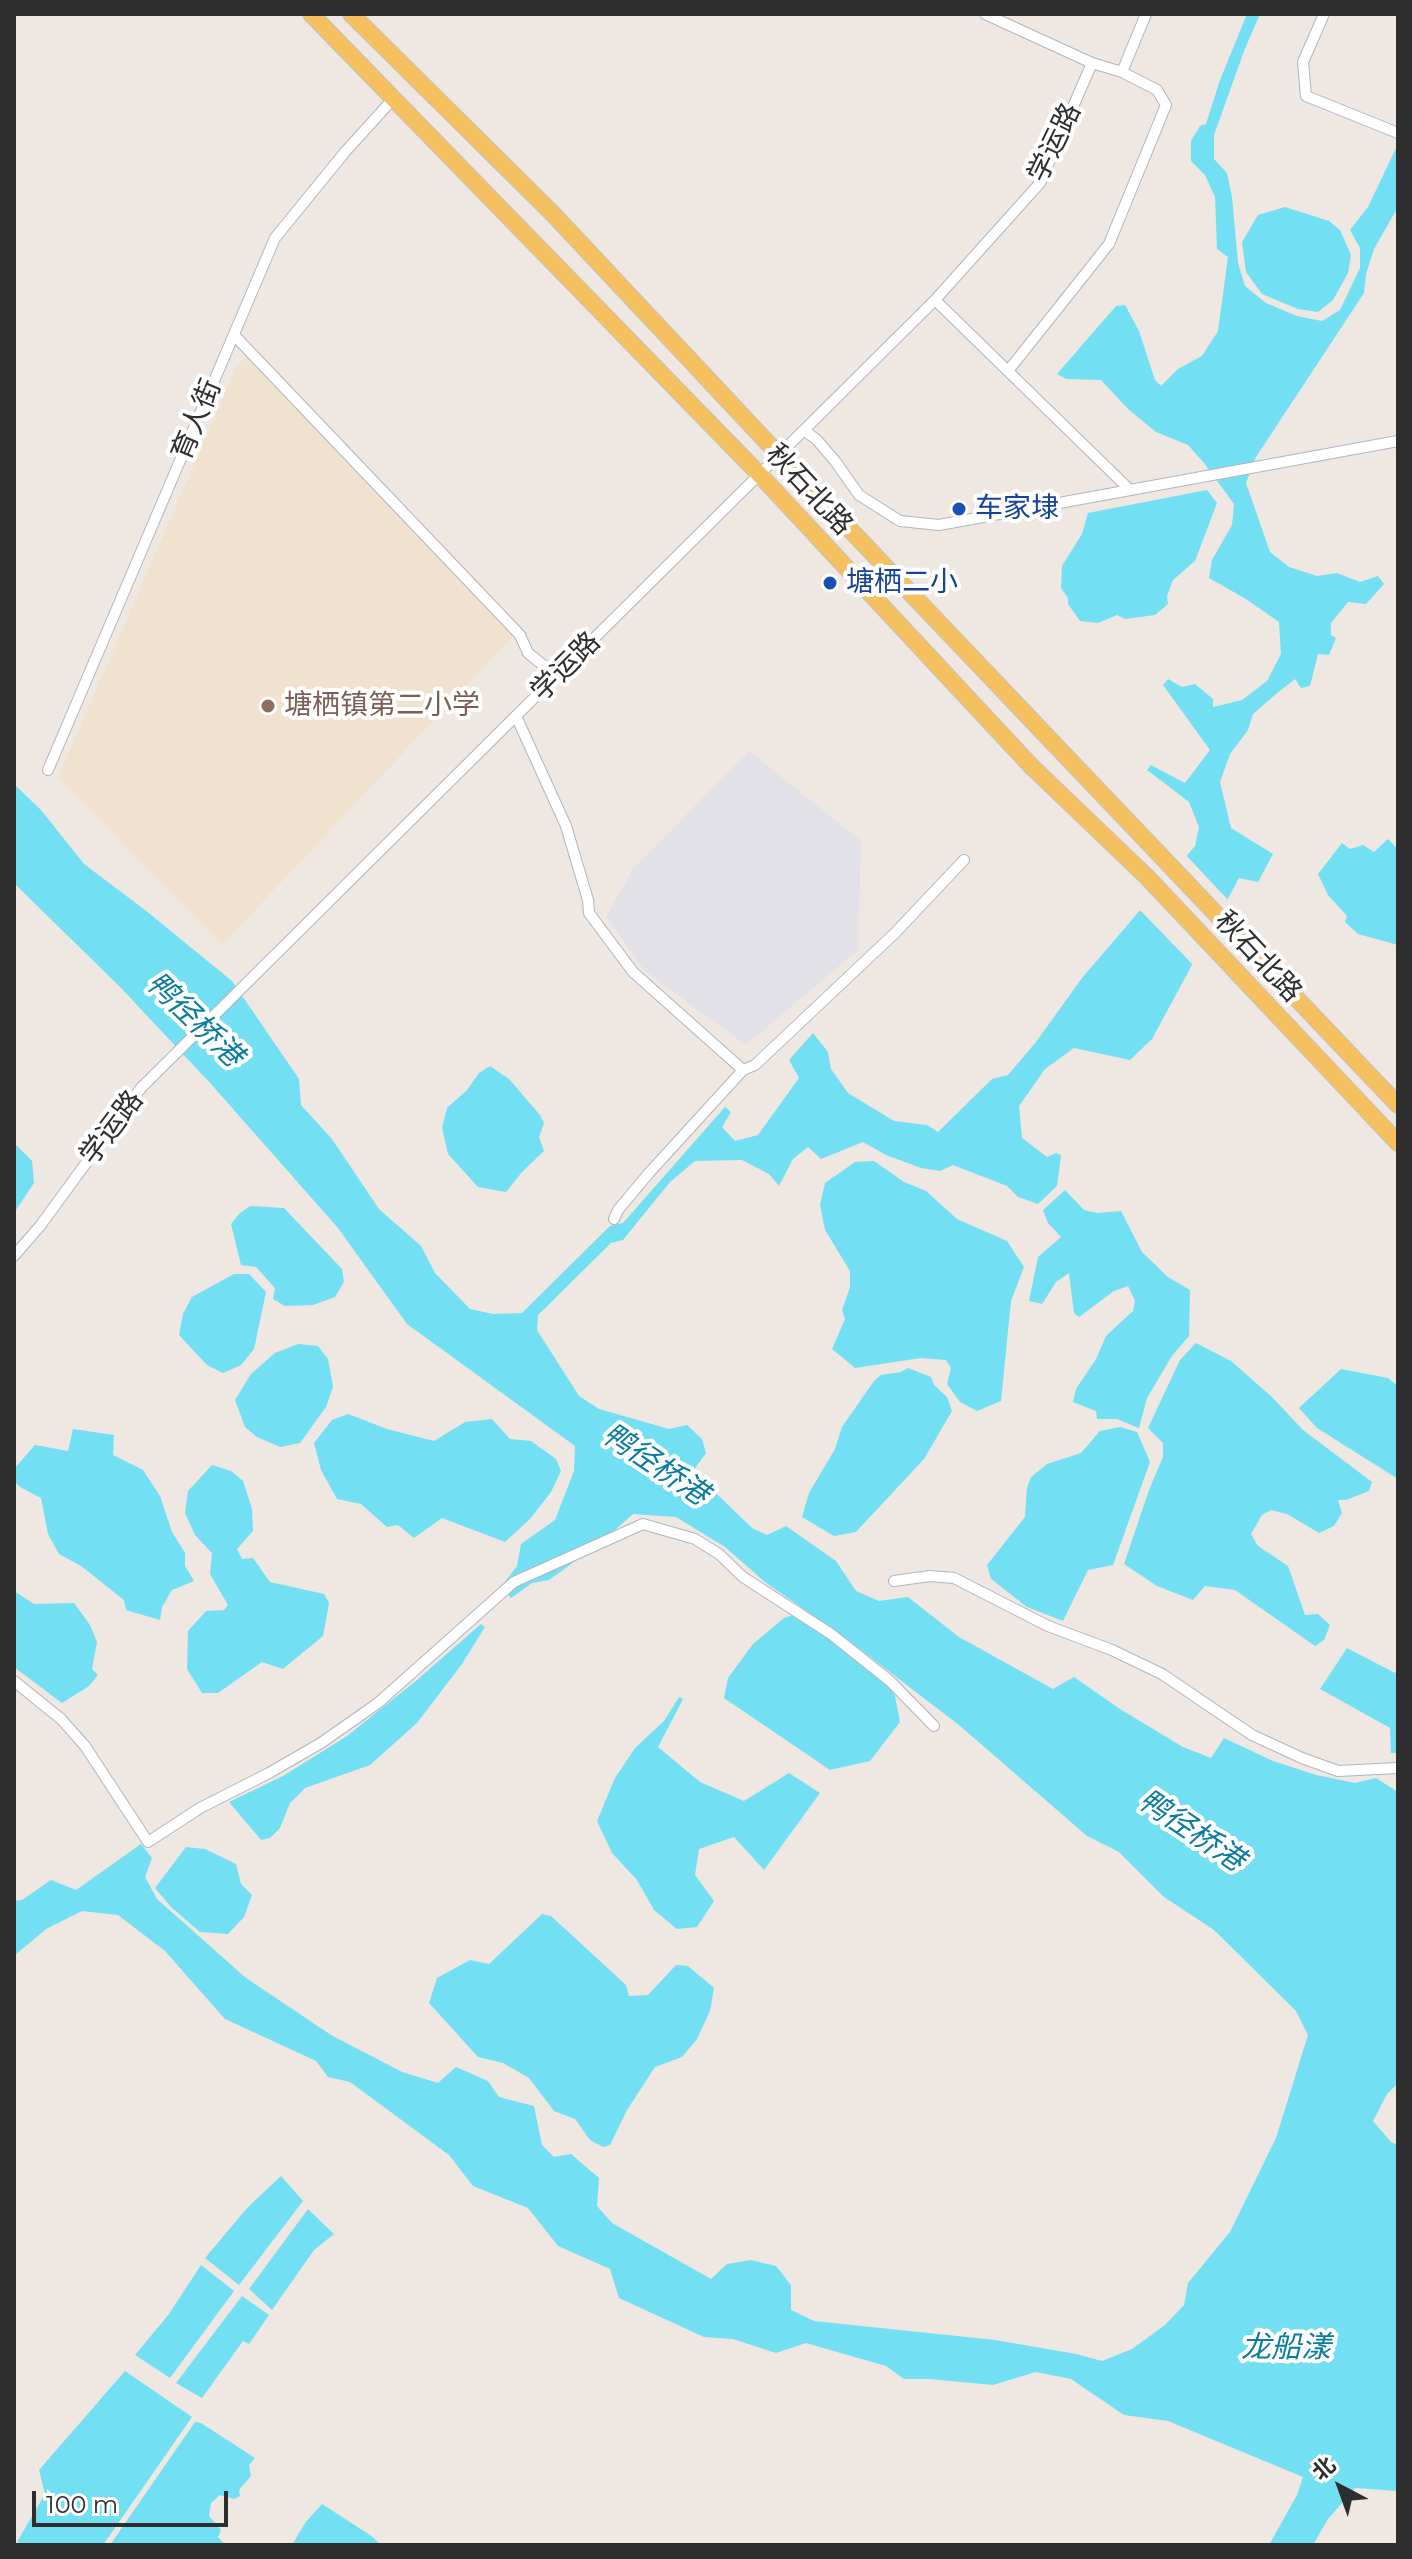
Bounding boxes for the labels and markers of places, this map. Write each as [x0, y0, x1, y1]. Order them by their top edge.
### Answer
place label: 车家埭 [975, 492, 1059, 526]
marker: 车家埭 [950, 500, 968, 518]
place label: 塘栖二小 [846, 566, 958, 600]
marker: 塘栖二小 [821, 574, 839, 592]
place label: 塘栖镇第二小学 [284, 689, 480, 723]
marker: 塘栖镇第二小学 [259, 697, 277, 715]

